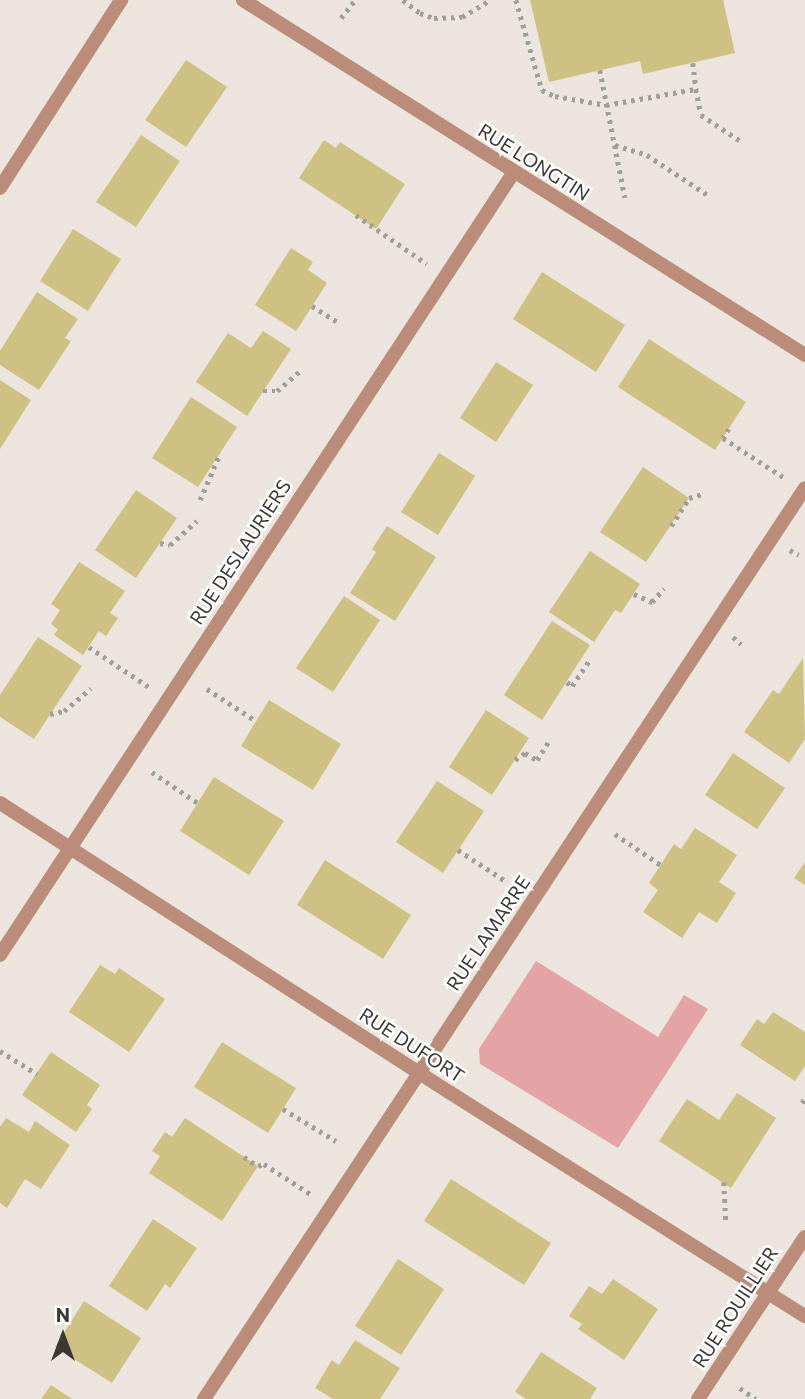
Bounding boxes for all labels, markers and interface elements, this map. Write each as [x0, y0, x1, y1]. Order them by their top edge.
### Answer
street label: RUE LONGTIN [474, 119, 594, 205]
street label: RUE DESLAURIERS [185, 475, 295, 629]
street label: RUE LAMARRE [441, 871, 535, 995]
street label: RUE DUFORT [355, 1003, 469, 1087]
street label: RUE ROUILLIER [687, 1242, 783, 1372]
north arrow [28, 1301, 98, 1371]
text: N [56, 1303, 70, 1326]

